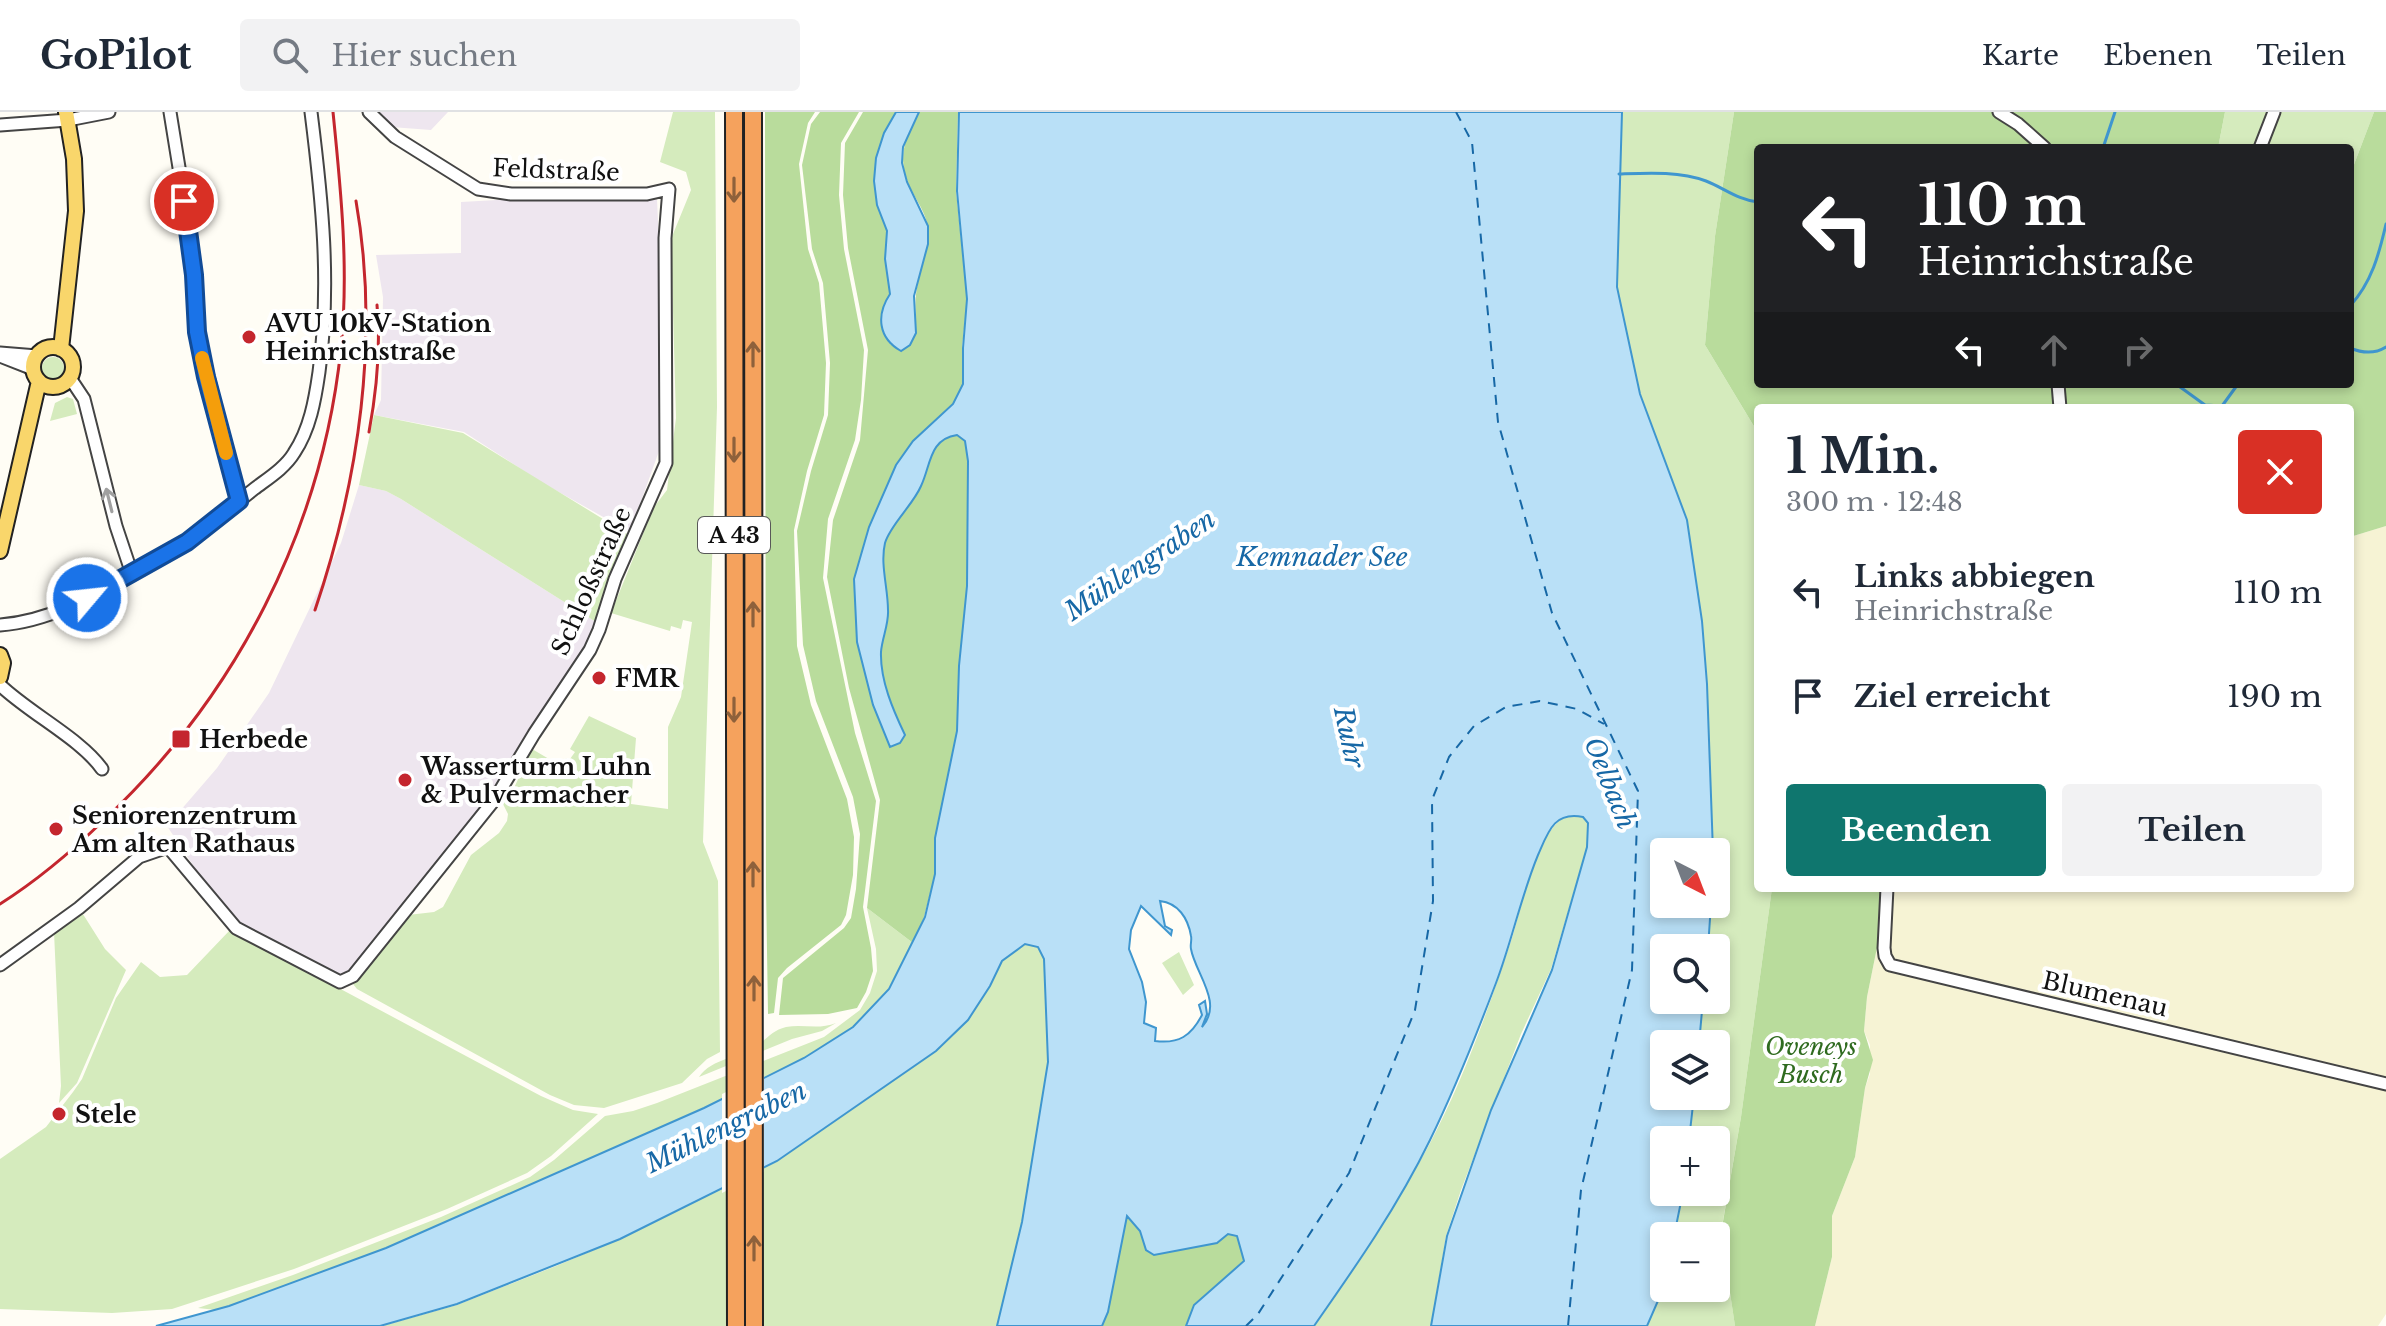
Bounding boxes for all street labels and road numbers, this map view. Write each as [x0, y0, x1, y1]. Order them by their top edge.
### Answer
street label: Feldstraße [492, 153, 620, 187]
street label: Schloßstraße [545, 502, 637, 660]
road number: A 43 [698, 517, 770, 553]
street label: Blumenau [2040, 966, 2170, 1022]

